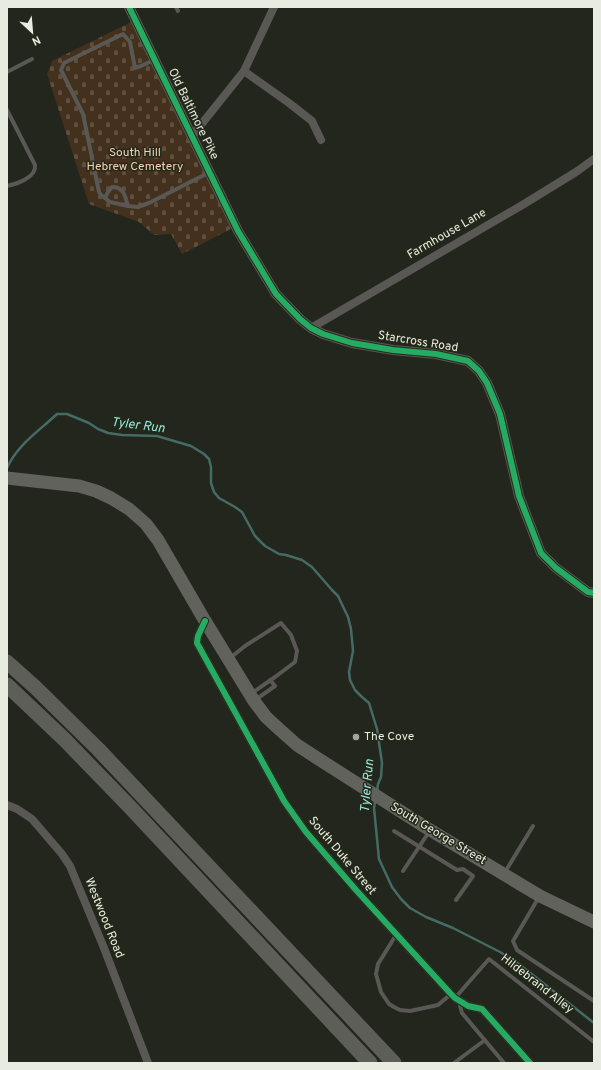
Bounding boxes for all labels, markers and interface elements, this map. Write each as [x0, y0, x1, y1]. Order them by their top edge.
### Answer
north arrow [12, 12, 52, 52]
text: N [29, 32, 43, 48]
street label: Old Baltimore Pike [164, 66, 222, 162]
park label: South Hill Hebrew Cemetery [87, 145, 183, 175]
street label: Farmhouse Lane [405, 205, 489, 263]
street label: Starcross Road [377, 328, 459, 356]
water label: Tyler Run [110, 415, 166, 437]
place label: The Cove [364, 729, 414, 745]
marker: The Cove [351, 732, 361, 742]
water label: Tyler Run [358, 759, 378, 813]
street label: South George Street [387, 799, 489, 869]
street label: South Duke Street [305, 813, 379, 899]
street label: Westwood Road [81, 875, 127, 961]
street label: Hildebrand Alley [497, 950, 577, 1018]

